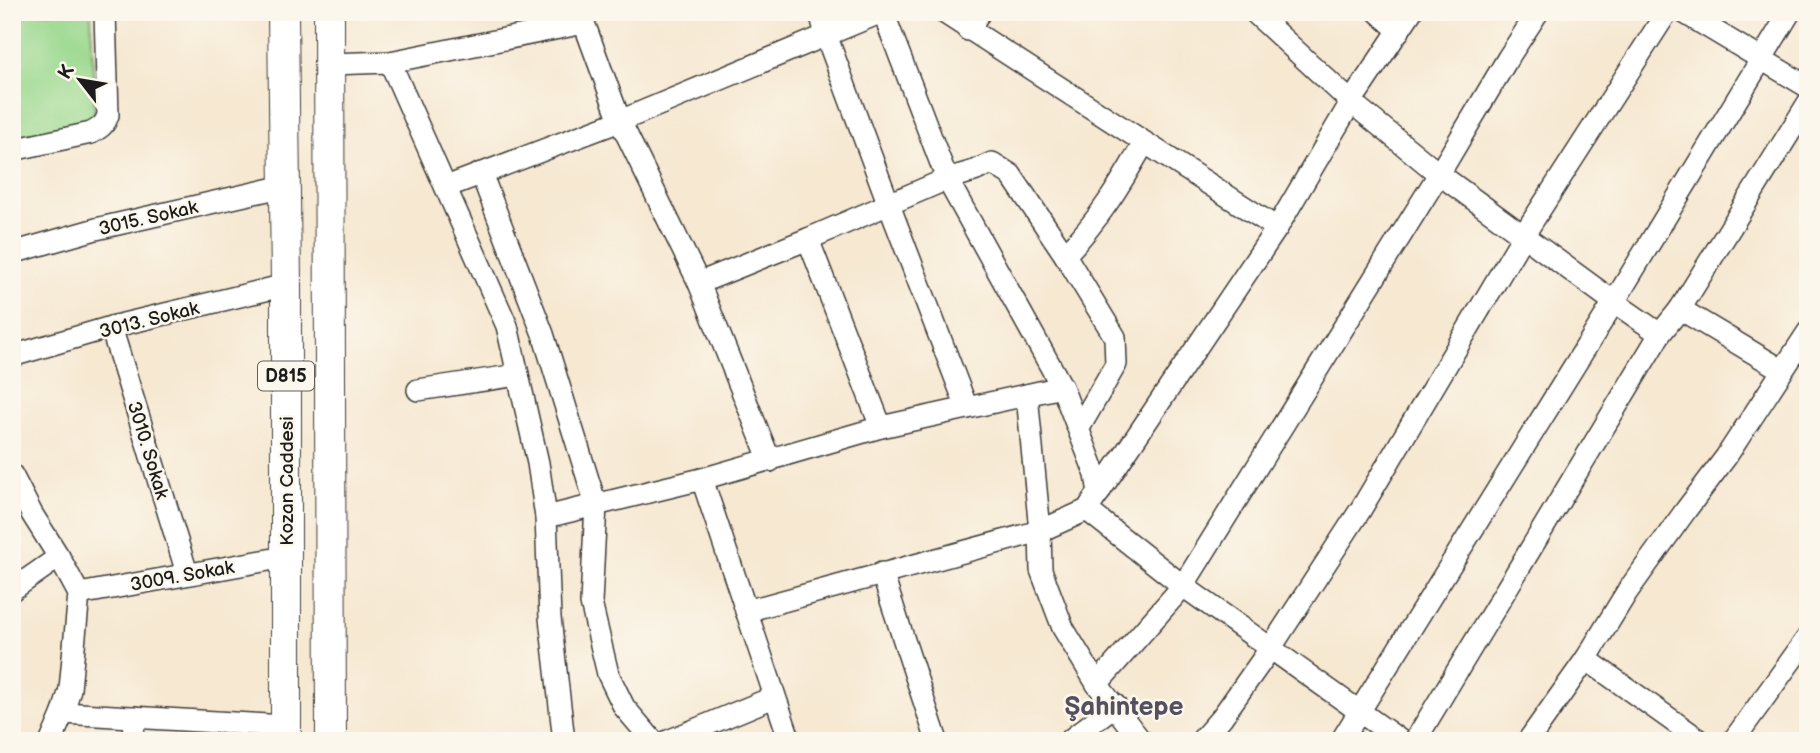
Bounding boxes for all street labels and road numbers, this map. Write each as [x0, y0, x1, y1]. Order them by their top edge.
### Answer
street label: 3015. Sokak [97, 196, 201, 241]
street label: 3013. Sokak [97, 297, 202, 344]
road number: D815 [258, 362, 314, 390]
street label: 3010. Sokak [122, 399, 174, 503]
street label: Kozan Caddesi [276, 416, 299, 546]
street label: 3009. Sokak [129, 556, 237, 597]

